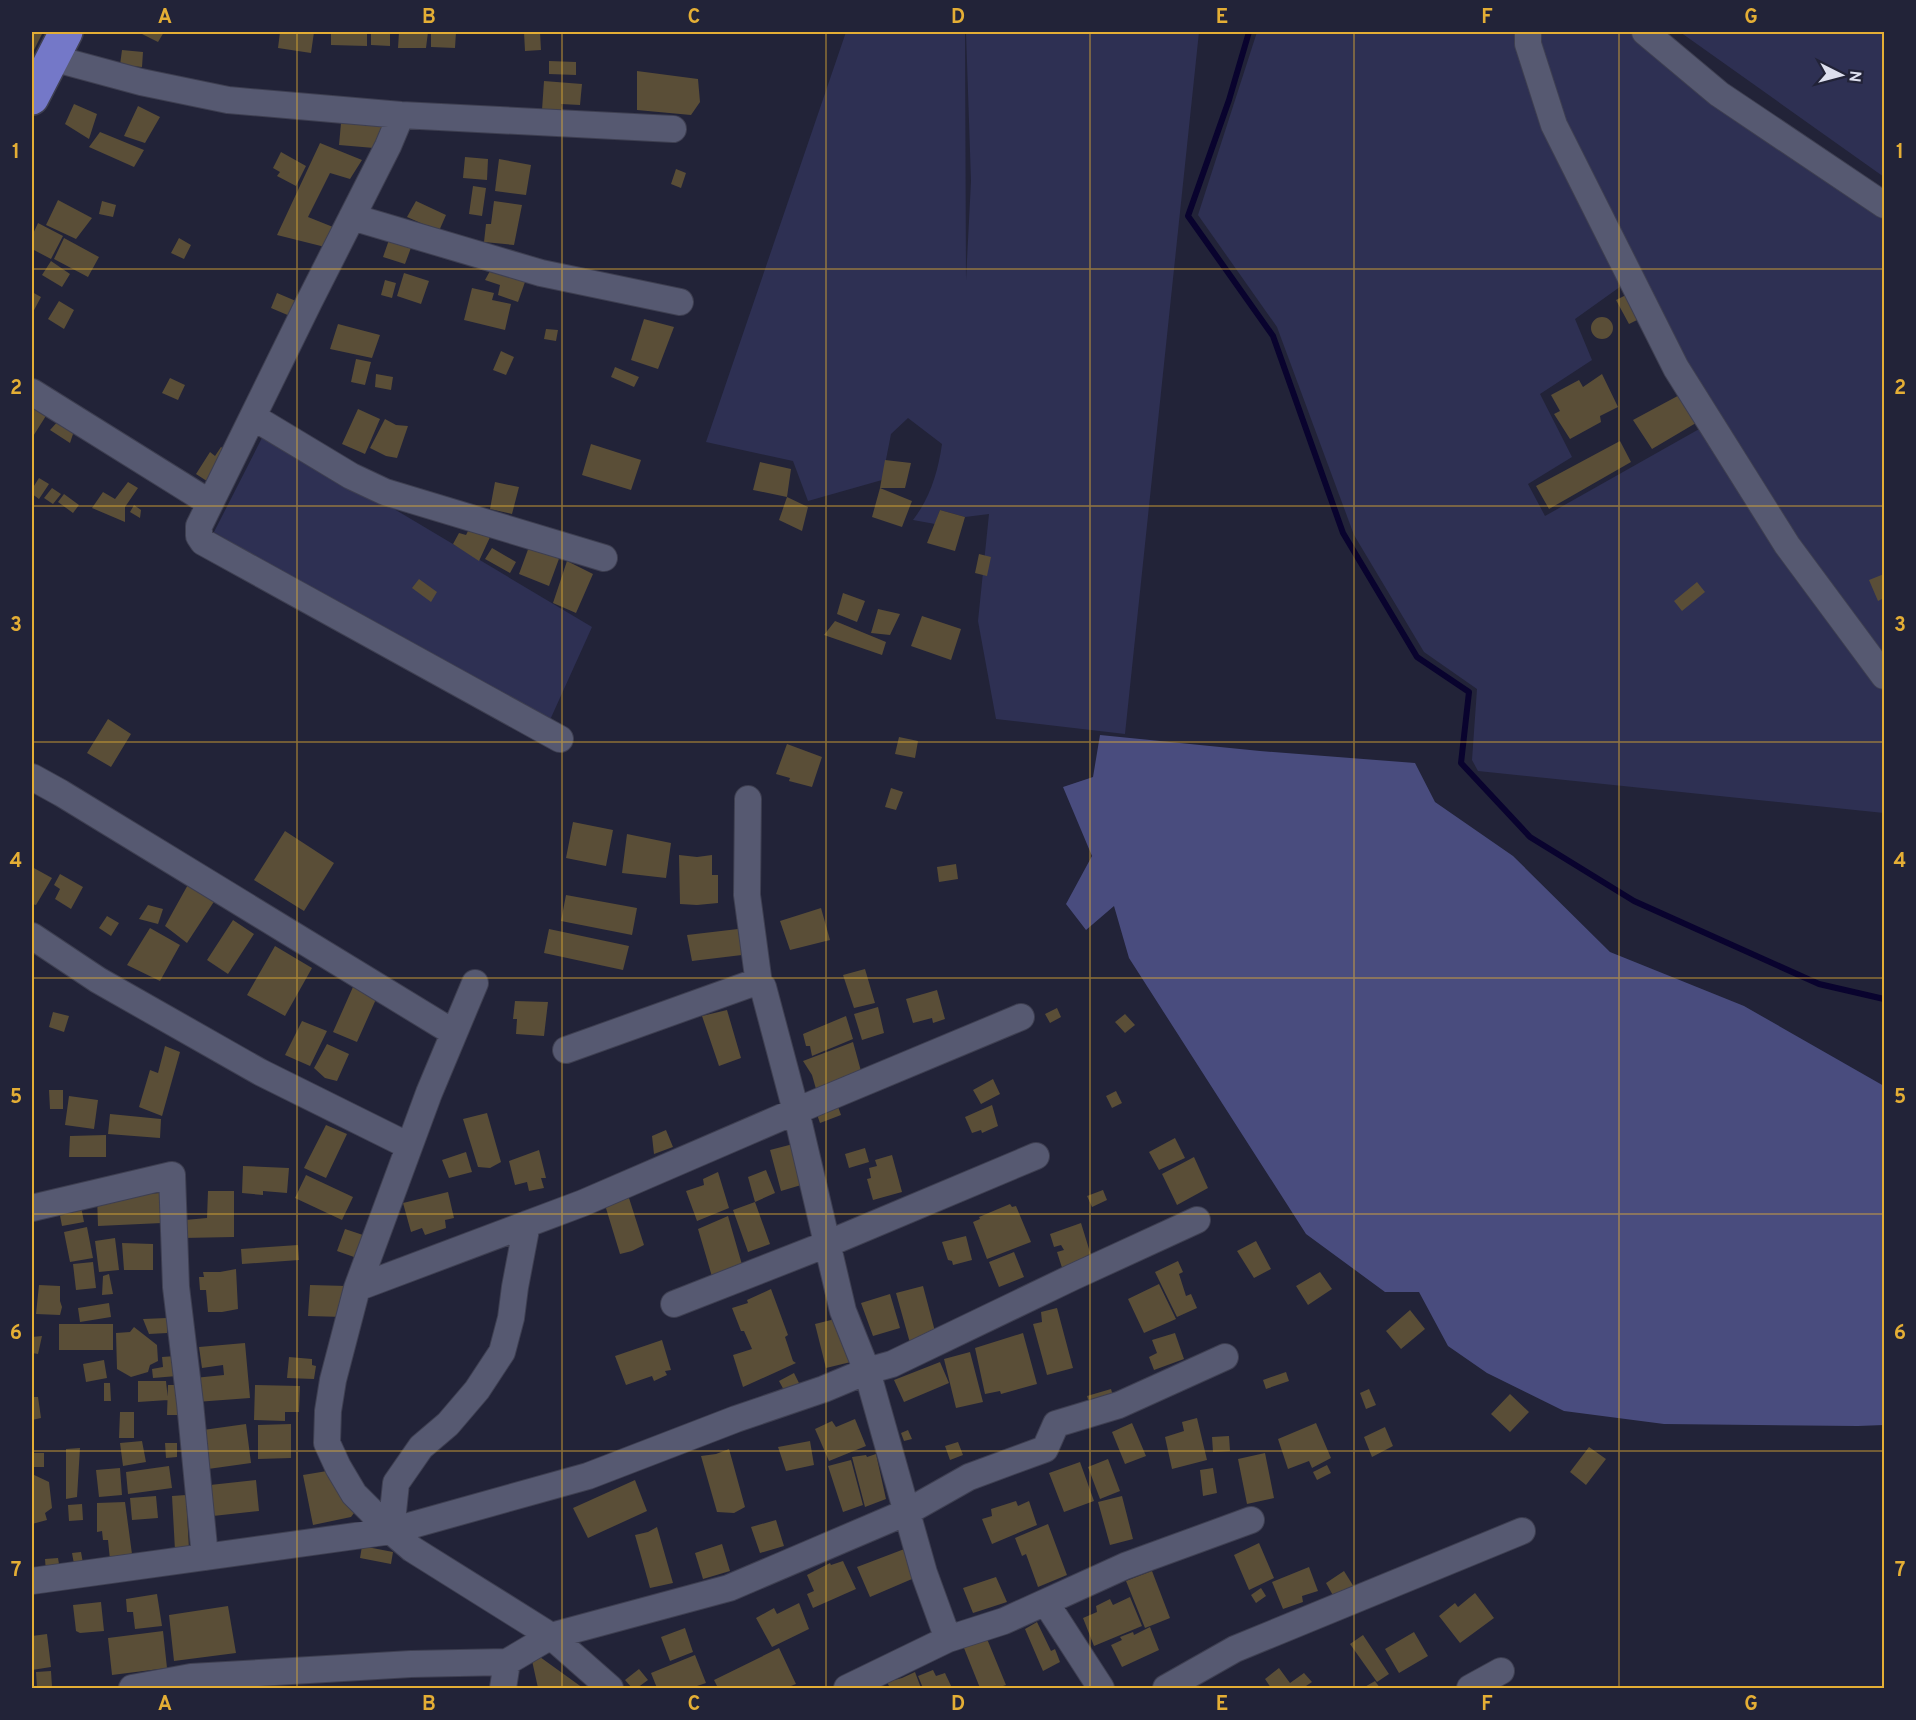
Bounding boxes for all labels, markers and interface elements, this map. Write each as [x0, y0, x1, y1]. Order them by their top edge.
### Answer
text: A [158, 5, 172, 31]
text: B [422, 5, 436, 31]
text: C [688, 5, 700, 31]
text: D [951, 5, 965, 31]
text: E [1216, 5, 1228, 31]
text: F [1481, 5, 1493, 31]
text: G [1744, 5, 1758, 31]
north arrow [1811, 45, 1871, 105]
text: N [1843, 70, 1864, 83]
text: 1 [12, 140, 20, 166]
text: 1 [1896, 140, 1904, 166]
text: 2 [10, 376, 22, 402]
text: 2 [1894, 376, 1906, 402]
text: 3 [10, 613, 22, 639]
text: 3 [1894, 613, 1906, 639]
text: 4 [10, 849, 22, 875]
text: 4 [1894, 849, 1906, 875]
text: 5 [10, 1085, 22, 1111]
text: 5 [1894, 1085, 1906, 1111]
text: 6 [10, 1321, 22, 1347]
text: 6 [1894, 1321, 1906, 1347]
text: 7 [11, 1558, 21, 1584]
text: 7 [1895, 1558, 1905, 1584]
text: A [158, 1692, 172, 1718]
text: B [422, 1692, 436, 1718]
text: C [688, 1692, 700, 1718]
text: D [951, 1692, 965, 1718]
text: E [1216, 1692, 1228, 1718]
text: F [1481, 1692, 1493, 1718]
text: G [1744, 1692, 1758, 1718]

